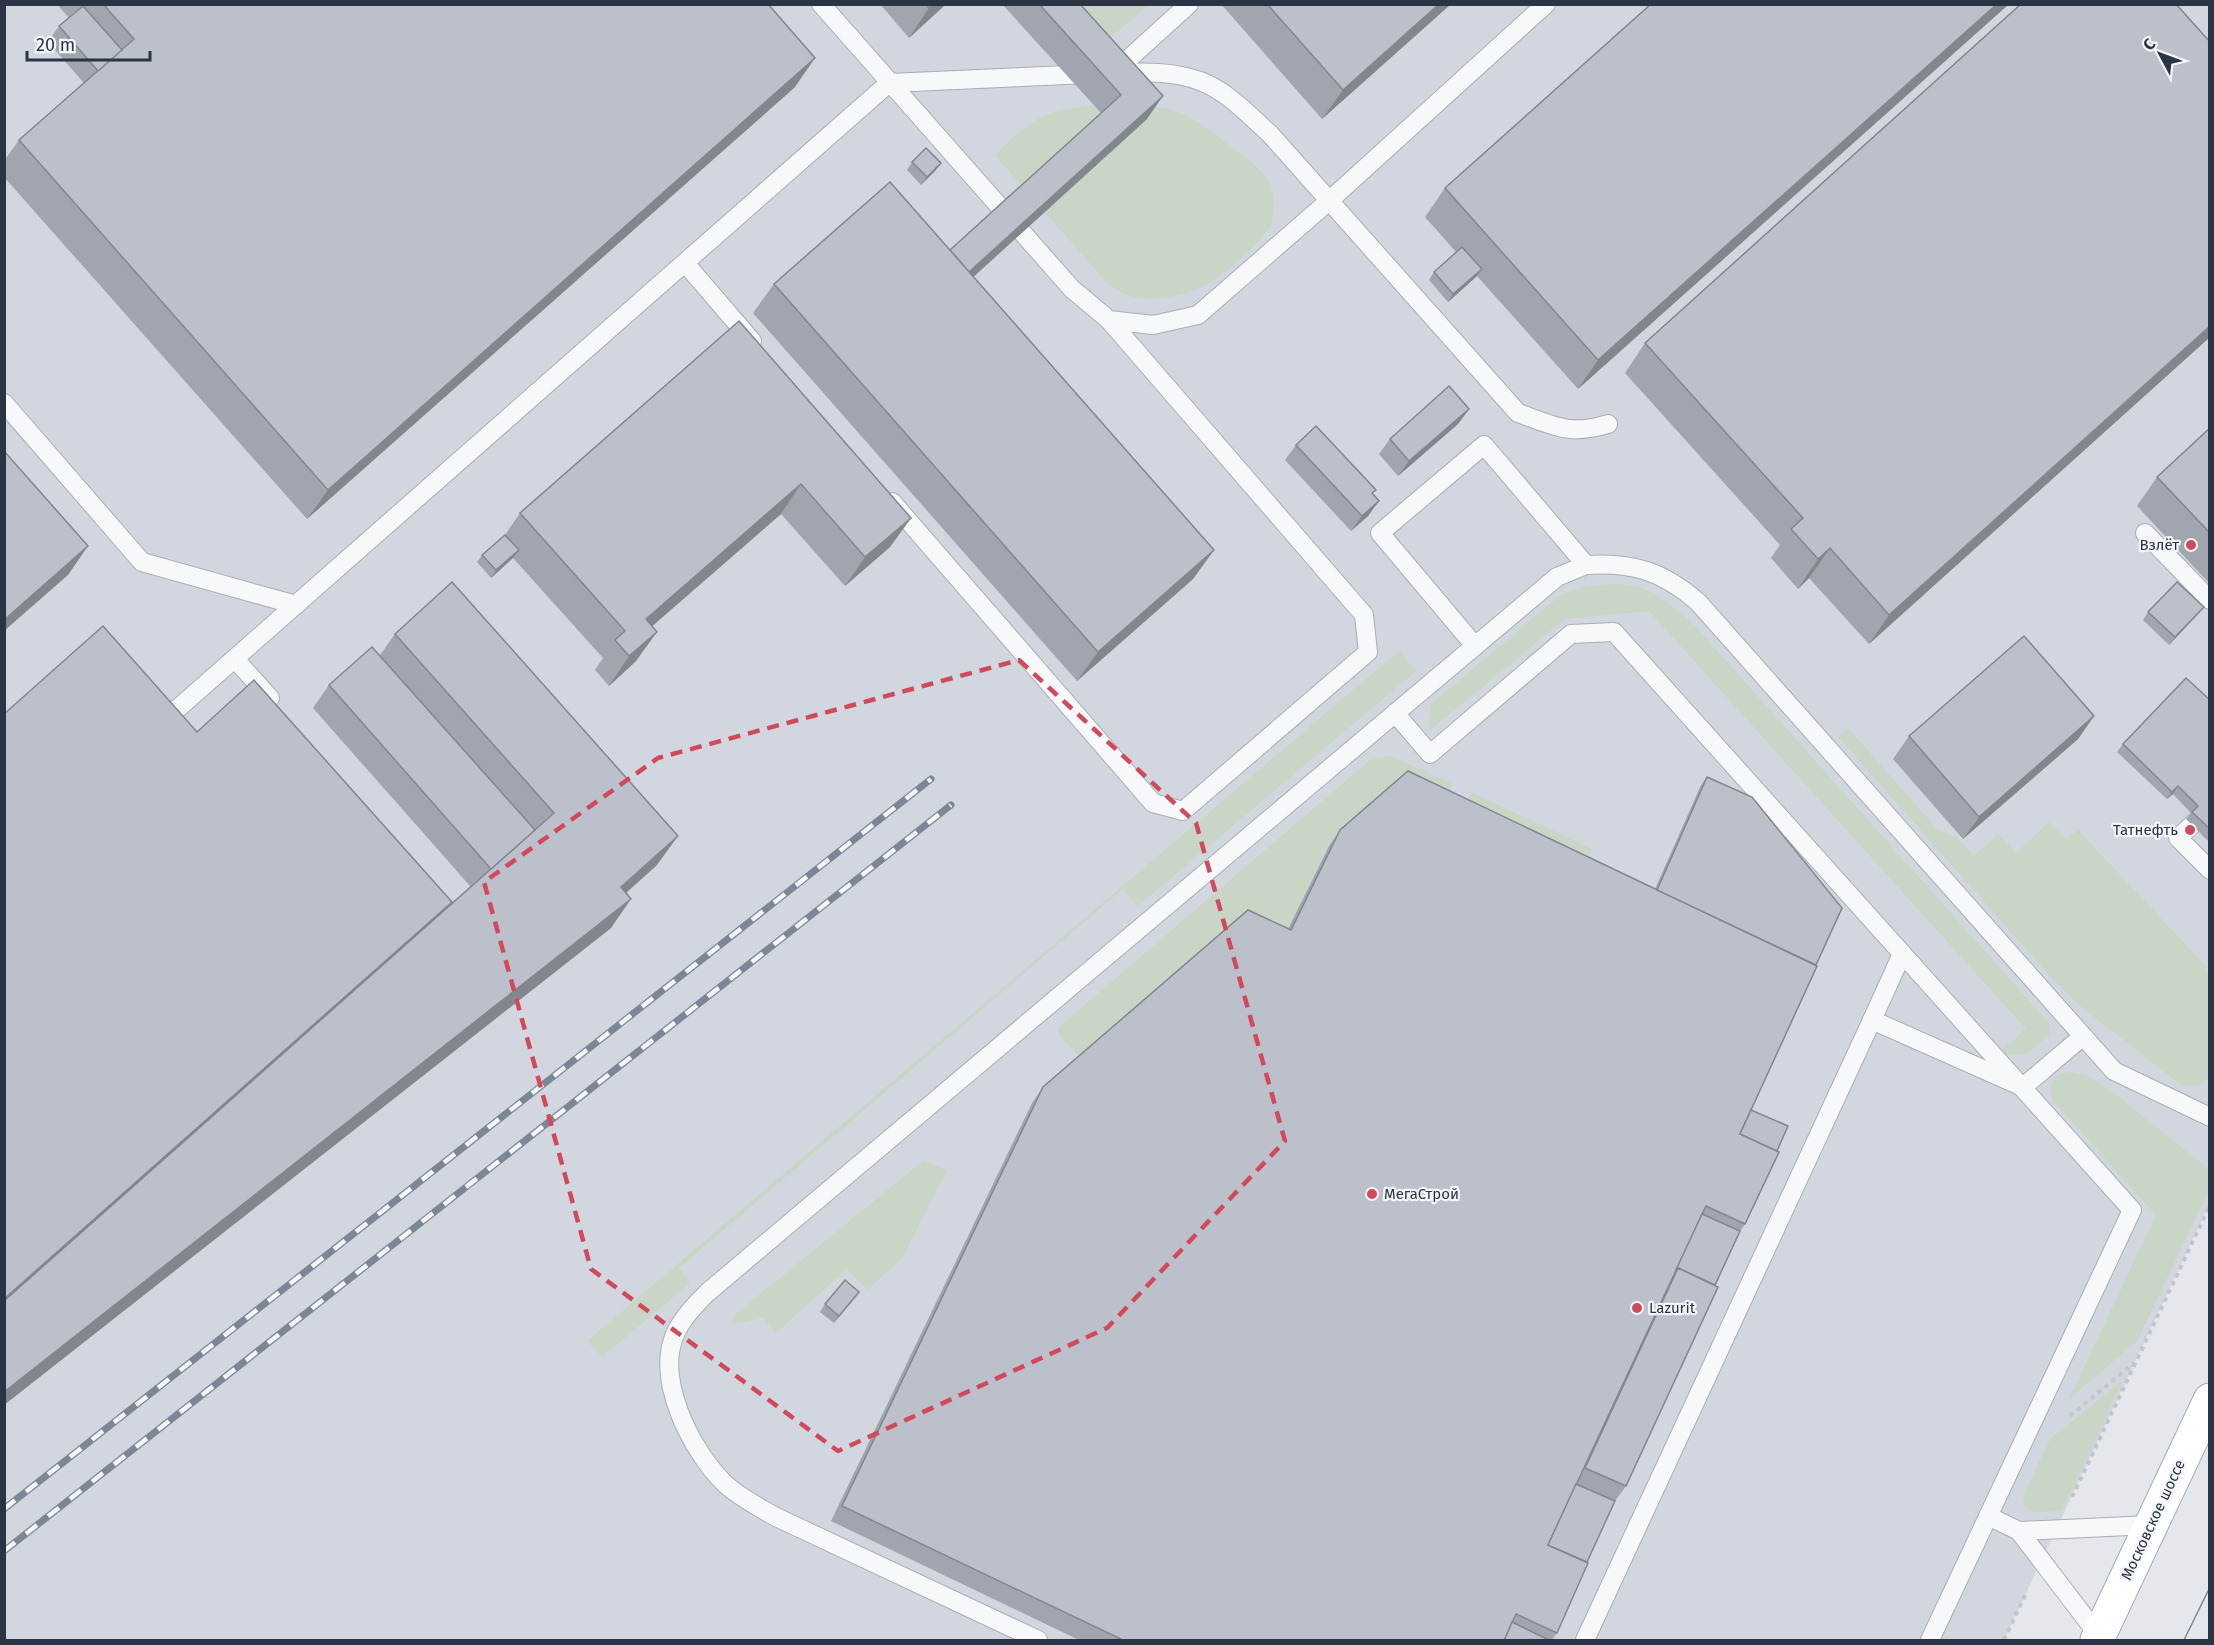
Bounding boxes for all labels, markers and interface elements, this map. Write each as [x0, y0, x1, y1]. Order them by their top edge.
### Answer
scale bar [27, 24, 150, 62]
north arrow [2130, 24, 2190, 84]
text: 20 m [36, 34, 75, 56]
text: С [2139, 34, 2160, 54]
place label: Взлёт [2140, 536, 2179, 554]
marker: Взлёт [2184, 538, 2198, 552]
place label: Татнефть [2113, 821, 2178, 839]
marker: Татнефть [2183, 823, 2197, 837]
place label: МегаСтрой [1384, 1185, 1459, 1203]
marker: МегаСтрой [1365, 1187, 1379, 1201]
place label: Lazurit [1649, 1299, 1696, 1317]
marker: Lazurit [1630, 1301, 1644, 1315]
street label: Московское шоссе [2117, 1457, 2189, 1583]

